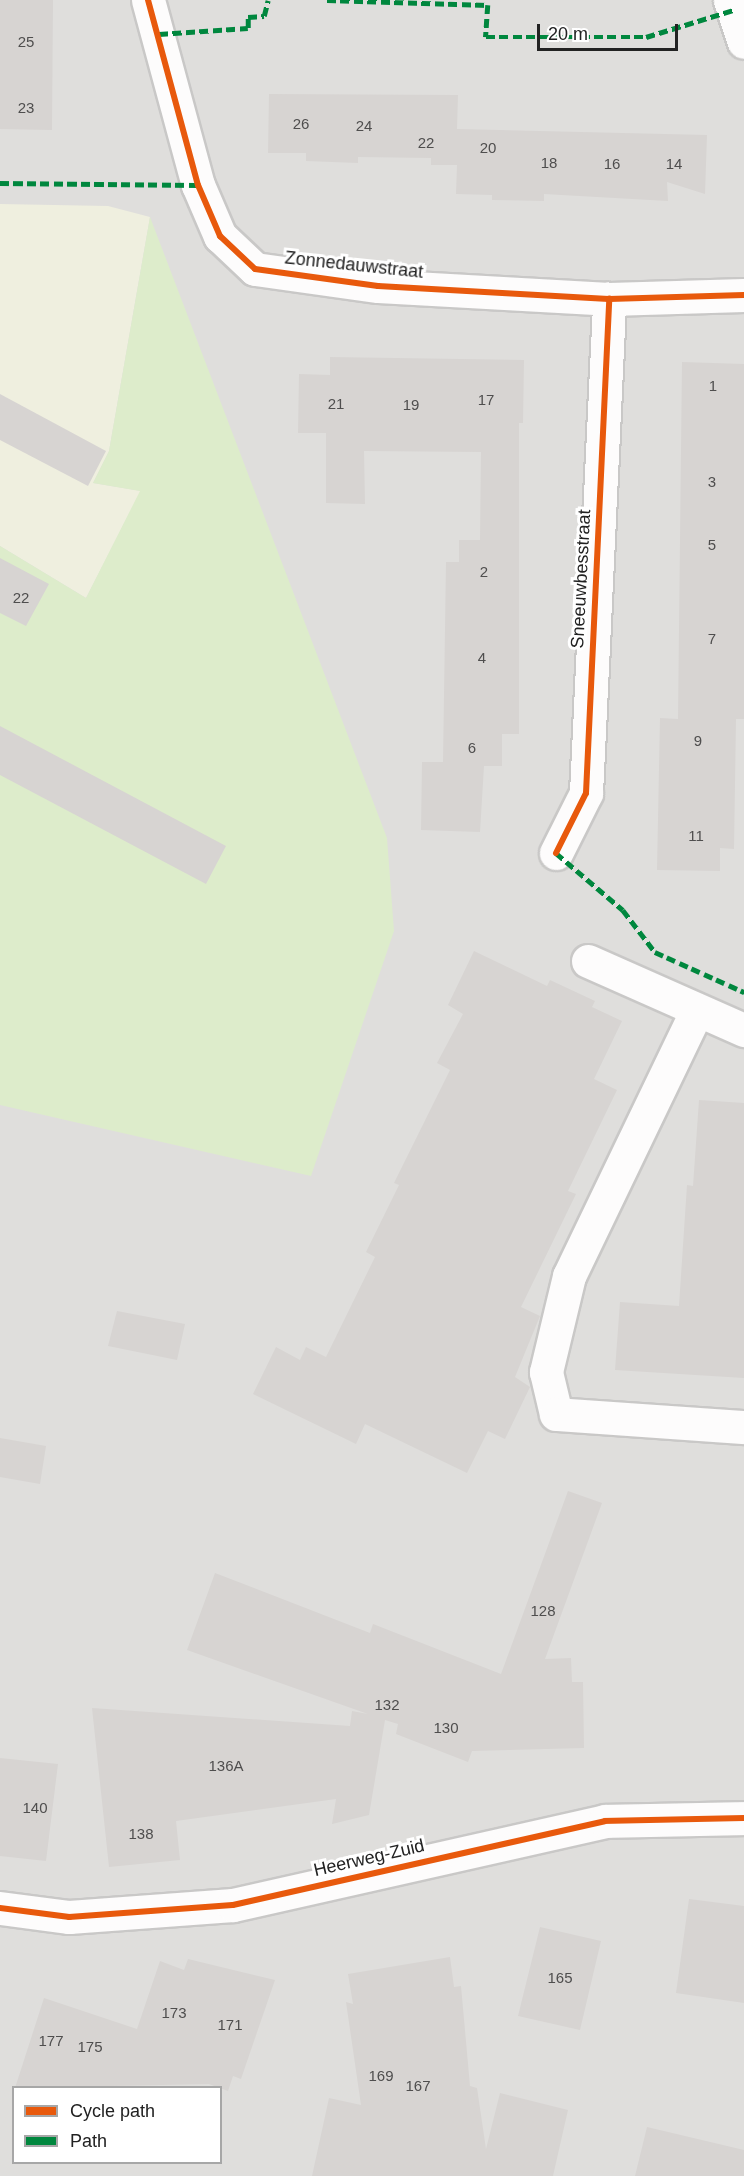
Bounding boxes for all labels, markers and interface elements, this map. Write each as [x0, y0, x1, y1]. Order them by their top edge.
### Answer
scale bar [540, 12, 681, 50]
text: 20 m [548, 24, 588, 44]
house number: 25 [18, 33, 34, 51]
house number: 23 [18, 99, 34, 117]
house number: 26 [293, 115, 309, 133]
house number: 24 [356, 117, 372, 135]
house number: 22 [418, 134, 434, 152]
house number: 20 [480, 139, 496, 157]
house number: 18 [541, 154, 557, 172]
house number: 16 [604, 155, 620, 173]
house number: 14 [666, 155, 682, 173]
street label: Zonnedauwstraat [284, 247, 424, 283]
house number: 1 [709, 377, 717, 395]
house number: 17 [478, 391, 494, 409]
house number: 21 [328, 395, 344, 413]
house number: 19 [403, 396, 419, 414]
house number: 3 [708, 473, 716, 491]
street label: Sneeuwbesstraat [567, 509, 595, 649]
house number: 5 [708, 536, 716, 554]
house number: 2 [480, 563, 488, 581]
house number: 22 [13, 589, 29, 607]
house number: 7 [708, 630, 716, 648]
house number: 4 [478, 649, 486, 667]
house number: 9 [694, 732, 702, 750]
house number: 6 [468, 739, 476, 757]
house number: 11 [688, 827, 704, 845]
house number: 128 [530, 1602, 556, 1620]
house number: 132 [374, 1696, 400, 1714]
house number: 130 [433, 1719, 459, 1737]
house number: 136A [208, 1757, 244, 1775]
house number: 140 [22, 1799, 48, 1817]
house number: 138 [128, 1825, 154, 1843]
street label: Heerweg-Zuid [311, 1835, 427, 1881]
house number: 165 [547, 1969, 573, 1987]
house number: 173 [161, 2004, 187, 2022]
house number: 171 [217, 2016, 243, 2034]
house number: 177 [38, 2032, 64, 2050]
house number: 175 [77, 2038, 103, 2056]
house number: 169 [368, 2067, 394, 2085]
house number: 167 [405, 2077, 431, 2095]
legend [12, 2086, 222, 2164]
text: Cycle path [70, 2101, 155, 2121]
text: Path [70, 2131, 107, 2151]

